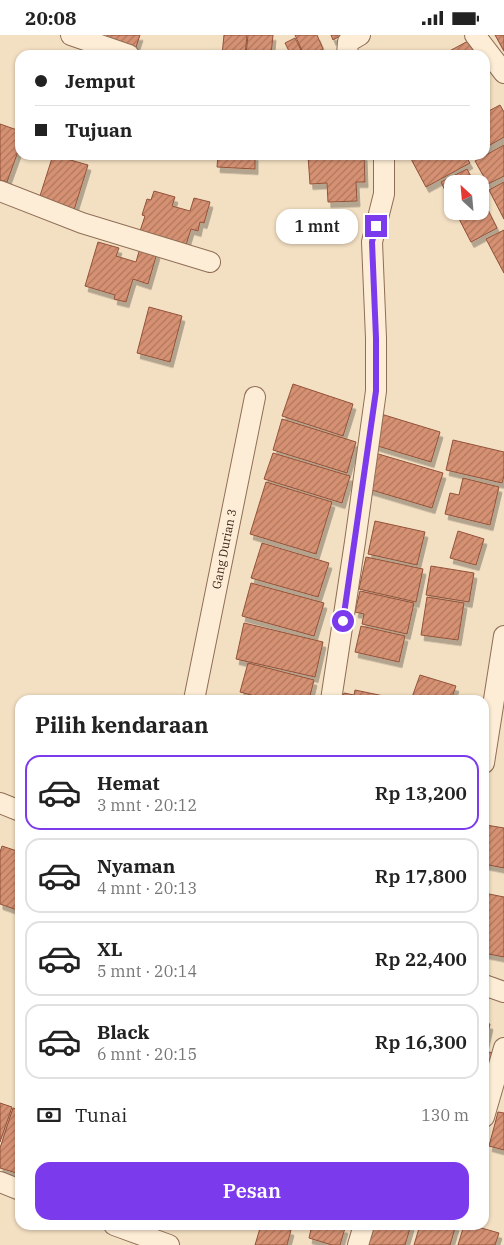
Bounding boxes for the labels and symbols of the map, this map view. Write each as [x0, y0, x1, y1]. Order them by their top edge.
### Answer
north arrow [444, 175, 489, 220]
callout: 1 mnt [276, 209, 358, 243]
route end [365, 215, 387, 237]
street label: Gang Durian 3 [208, 507, 239, 590]
route start [332, 610, 354, 632]

